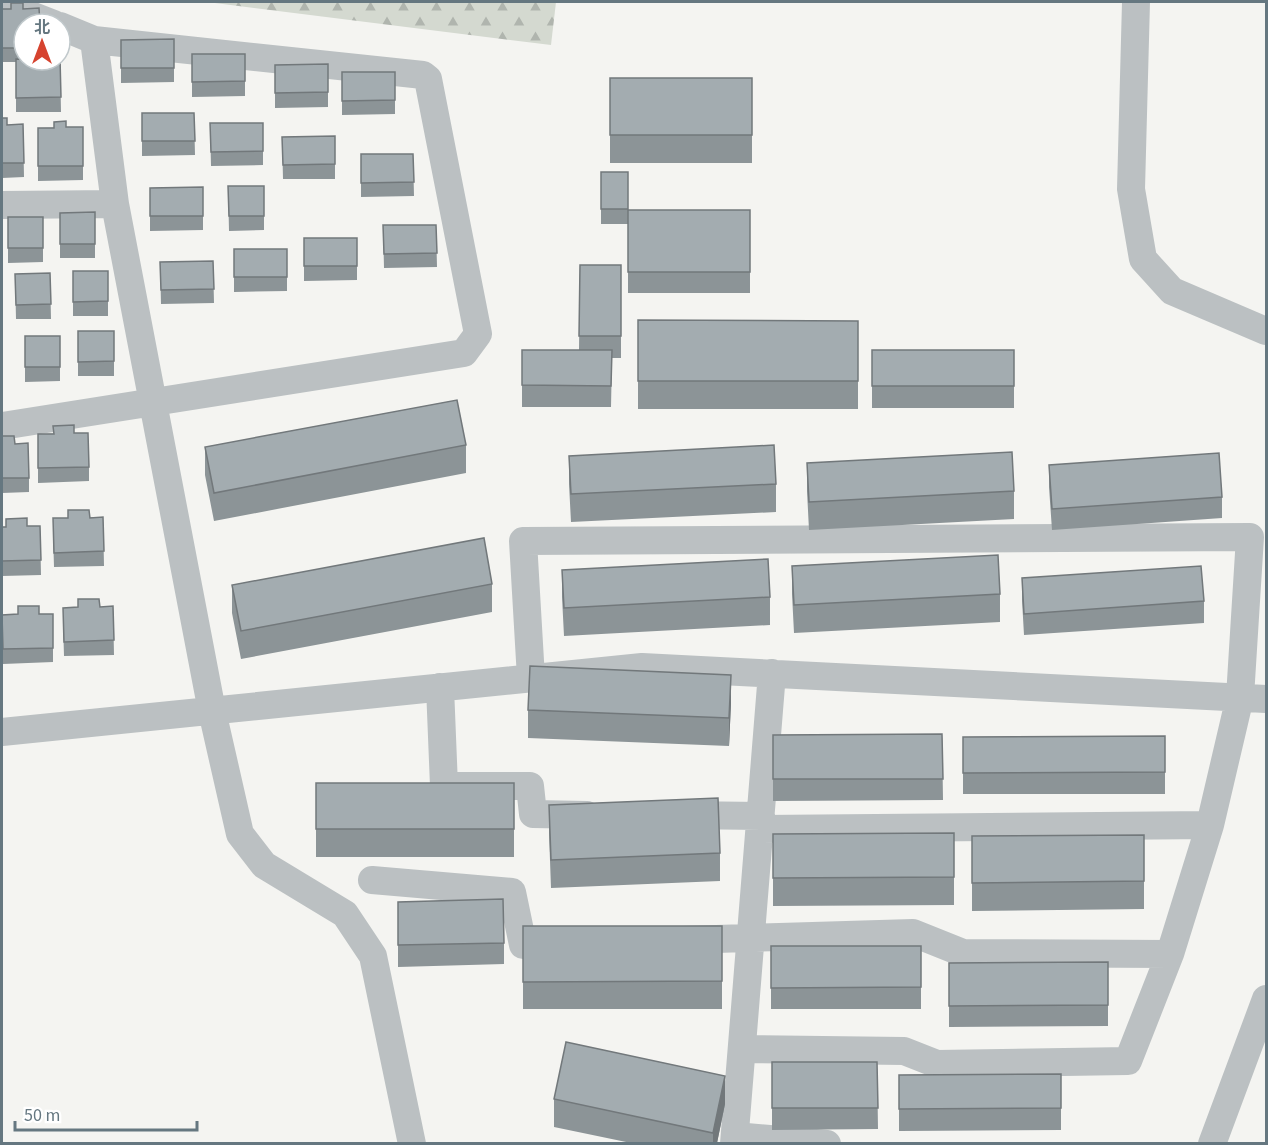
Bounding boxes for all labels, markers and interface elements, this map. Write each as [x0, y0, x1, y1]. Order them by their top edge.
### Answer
north arrow [12, 12, 72, 72]
text: 北 [34, 17, 50, 39]
scale bar [15, 1094, 196, 1132]
text: 50 m [24, 1103, 60, 1128]

